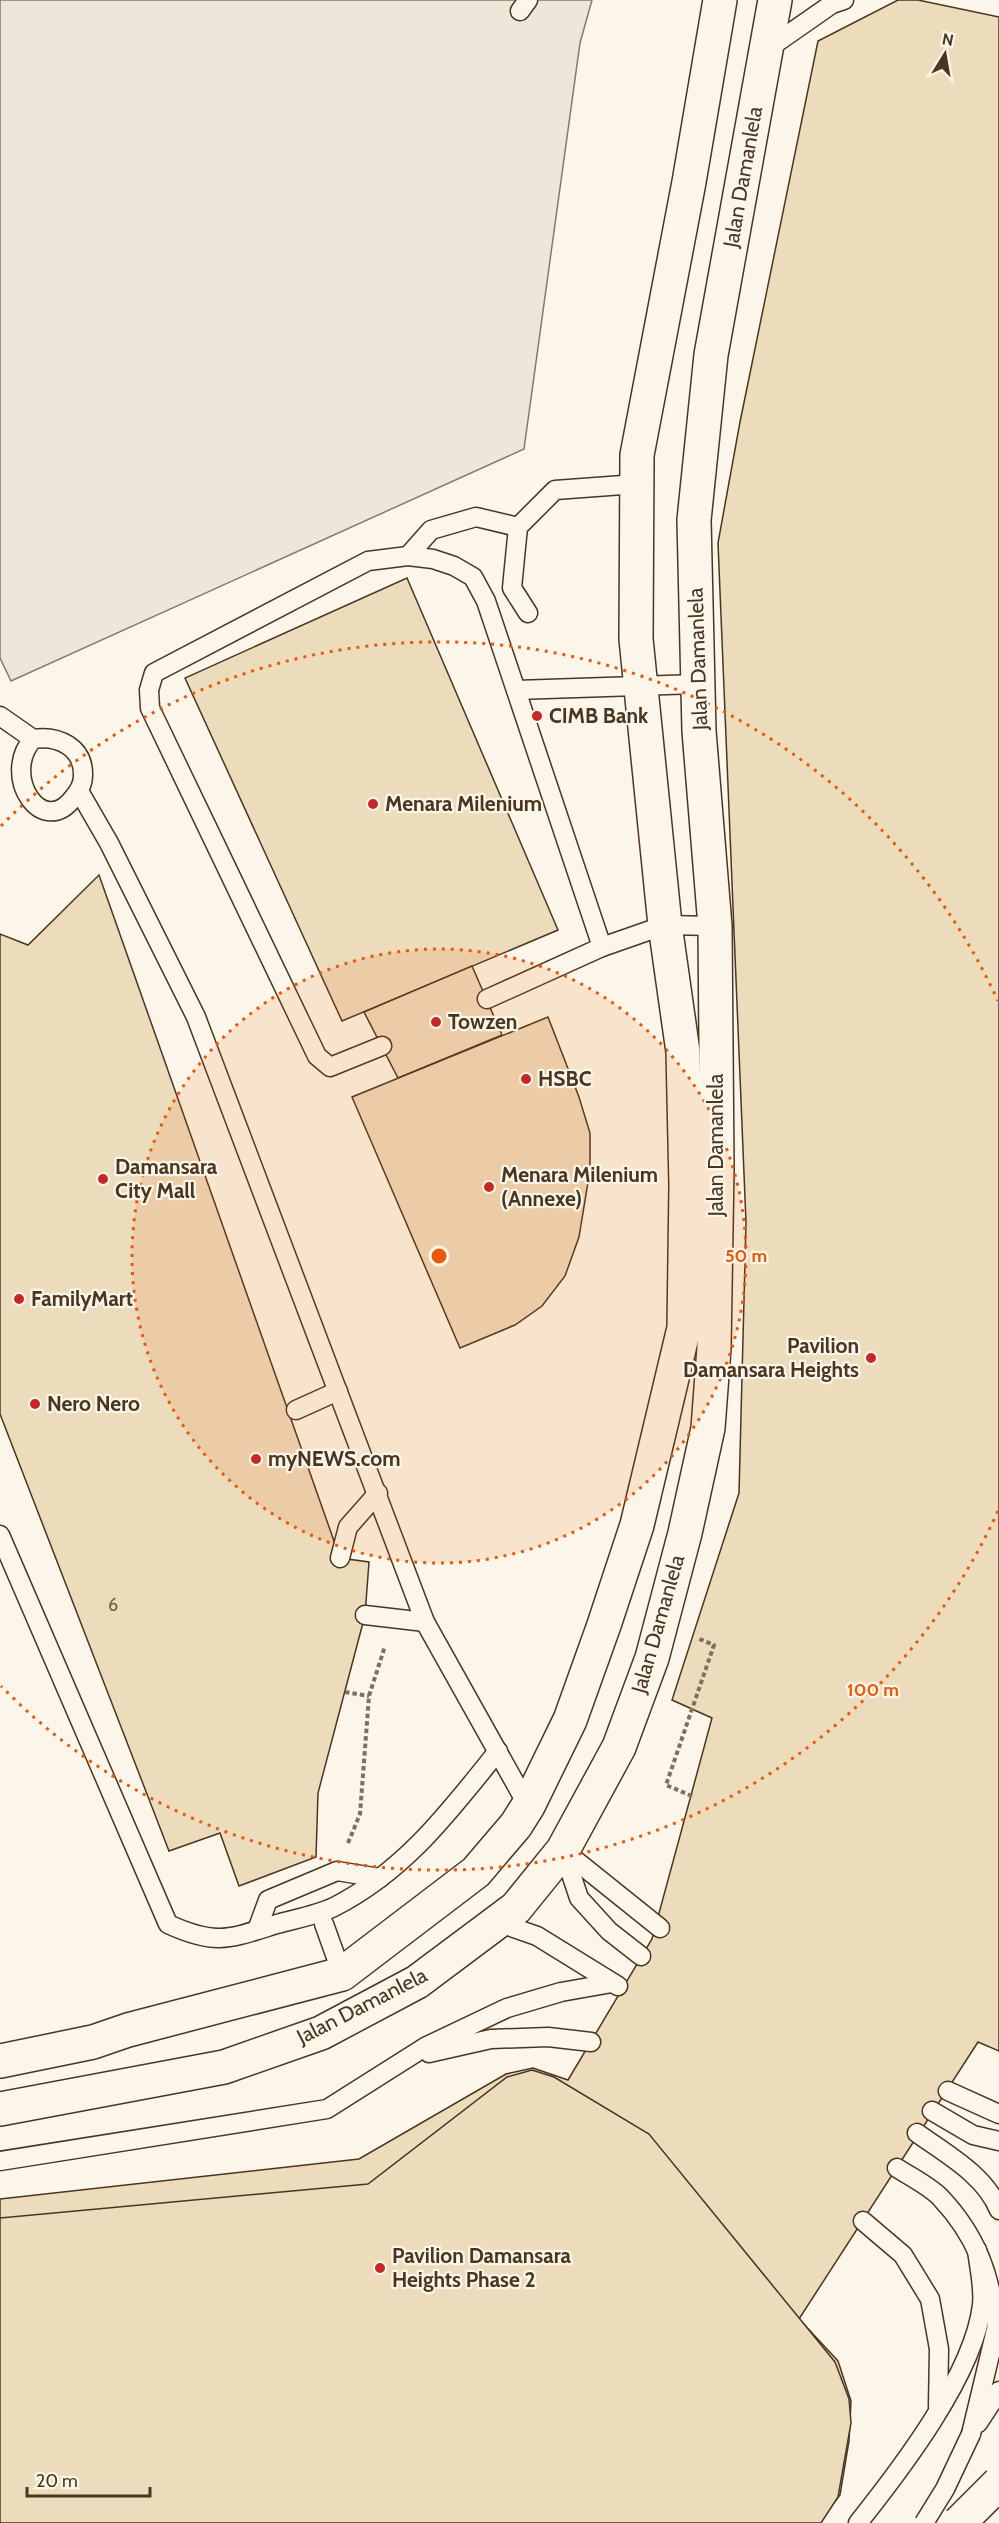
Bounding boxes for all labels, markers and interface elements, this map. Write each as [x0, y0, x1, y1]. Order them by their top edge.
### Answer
north arrow [915, 24, 975, 84]
text: N [940, 29, 955, 50]
street label: Jalan Damanlela [718, 104, 767, 250]
street label: Jalan Damanlela [683, 587, 713, 732]
place label: CIMB Bank [549, 703, 649, 728]
marker: CIMB Bank [530, 709, 544, 723]
place label: Menara Milenium [385, 791, 542, 816]
marker: Menara Milenium [366, 797, 380, 811]
place label: Towzen [448, 1009, 517, 1034]
marker: Towzen [429, 1015, 443, 1029]
place label: HSBC [538, 1066, 592, 1091]
marker: HSBC [519, 1072, 533, 1086]
street label: Jalan Damanlela [703, 1074, 728, 1217]
place label: Damansara City Mall [115, 1154, 218, 1203]
place label: Menara Milenium (Annexe) [501, 1162, 658, 1211]
marker: Damansara City Mall [96, 1172, 110, 1186]
marker: Menara Milenium (Annexe) [482, 1180, 496, 1194]
text: 50 m [725, 1245, 767, 1267]
centre of rings [429, 1246, 449, 1266]
place label: FamilyMart [31, 1286, 133, 1311]
marker: FamilyMart [12, 1292, 26, 1306]
place label: Pavilion Damansara Heights [683, 1333, 859, 1382]
marker: Pavilion Damansara Heights [864, 1351, 878, 1365]
place label: Nero Nero [47, 1391, 140, 1416]
marker: Nero Nero [28, 1397, 42, 1411]
place label: myNEWS.com [268, 1446, 400, 1471]
marker: myNEWS.com [249, 1452, 263, 1466]
street label: Jalan Damanlela [626, 1552, 689, 1697]
house number: 6 [108, 1594, 118, 1616]
text: 100 m [847, 1679, 899, 1701]
street label: Jalan Damanlela [292, 1962, 431, 2050]
place label: Pavilion Damansara Heights Phase 2 [392, 2243, 571, 2292]
marker: Pavilion Damansara Heights Phase 2 [373, 2261, 387, 2275]
scale bar [27, 2460, 150, 2498]
text: 20 m [36, 2470, 78, 2492]

